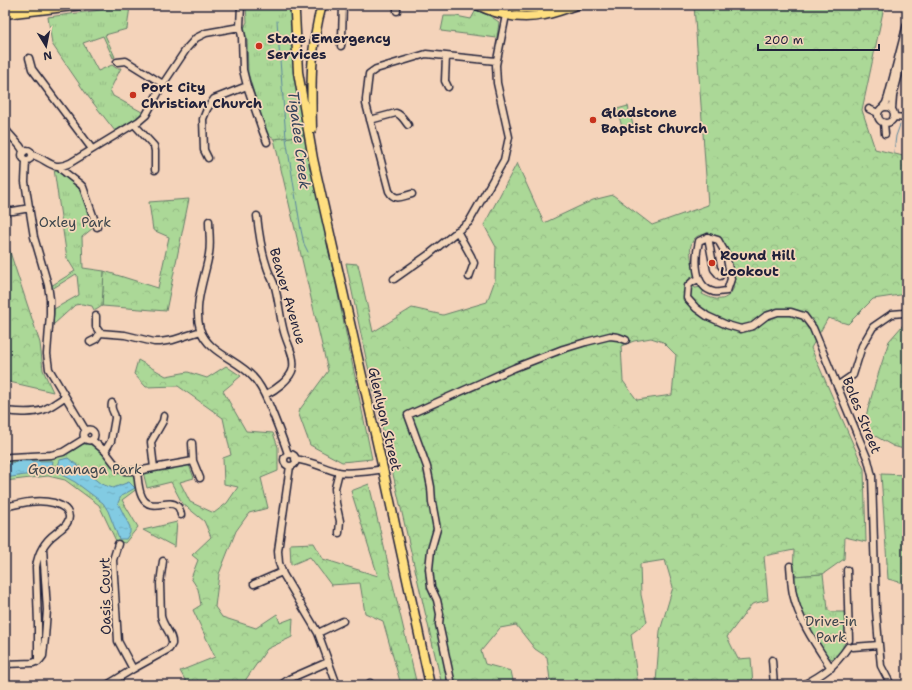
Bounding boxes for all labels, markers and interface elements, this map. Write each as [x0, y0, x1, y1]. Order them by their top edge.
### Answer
north arrow [26, 26, 66, 66]
scale bar [758, 26, 879, 52]
place label: State Emergency Services [267, 29, 391, 63]
text: 200 m [764, 32, 803, 48]
marker: State Emergency Services [254, 41, 264, 51]
text: N [42, 47, 53, 64]
place label: Port City Christian Church [141, 78, 262, 112]
marker: Port City Christian Church [128, 90, 138, 100]
water label: Tigalee Creek [283, 90, 315, 191]
place label: Gladstone Baptist Church [601, 103, 707, 137]
marker: Gladstone Baptist Church [588, 115, 598, 125]
park label: Oxley Park [39, 213, 111, 231]
street label: Beaver Avenue [266, 246, 310, 347]
place label: Round Hill Lookout [720, 246, 795, 280]
marker: Round Hill Lookout [707, 258, 717, 268]
street label: Glenlyon Street [364, 365, 406, 473]
street label: Boles Street [838, 374, 886, 456]
park label: Goonanaga Park [28, 460, 142, 478]
street label: Oasis Court [95, 557, 115, 635]
park label: Drive-in Park [805, 612, 857, 646]

